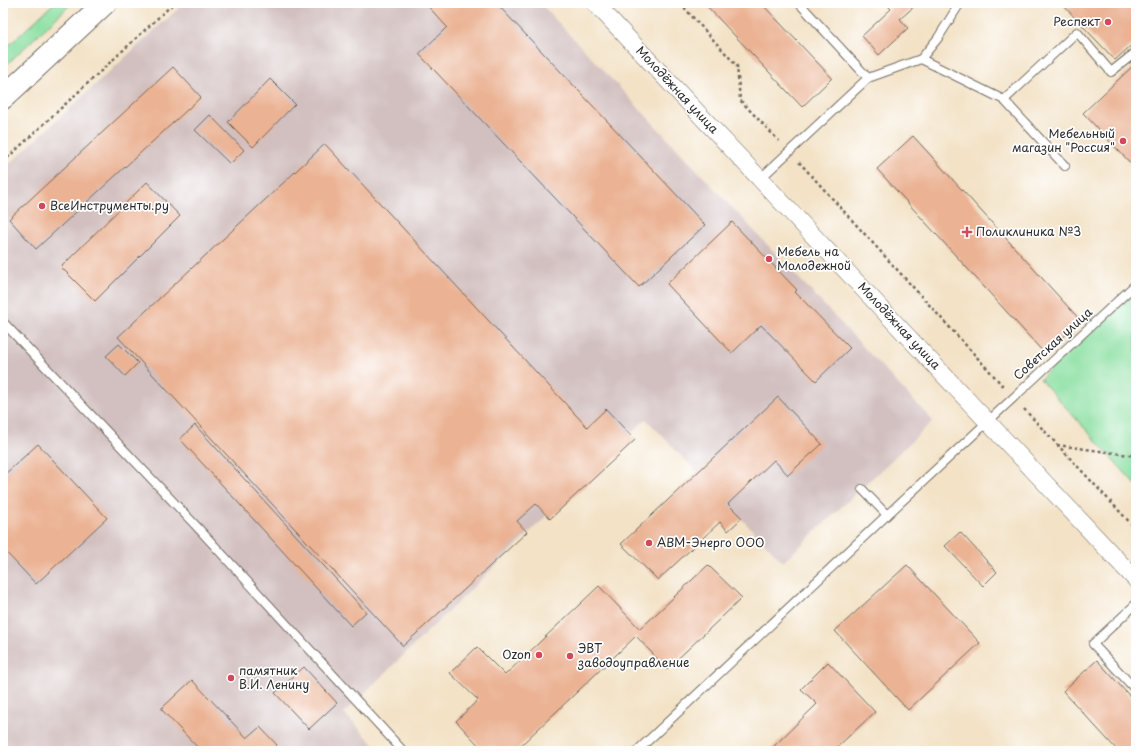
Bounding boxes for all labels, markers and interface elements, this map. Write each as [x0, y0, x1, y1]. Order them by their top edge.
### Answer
place label: Респект [1053, 12, 1100, 30]
marker: Респект [1103, 17, 1113, 27]
street label: Молодёжная улица [632, 42, 723, 137]
place label: Мебельный магазин "Россия" [1012, 124, 1115, 156]
marker: Мебельный магазин "Россия" [1118, 136, 1128, 146]
place label: ВсеИнструменты.ру [50, 196, 169, 214]
marker: ВсеИнструменты.ру [37, 201, 47, 211]
place label: Поликлиника №3 [976, 222, 1081, 240]
marker: Поликлиника №3 [961, 226, 973, 238]
place label: Мебель на Молодежной [777, 242, 851, 274]
marker: Мебель на Молодежной [764, 254, 774, 264]
street label: Молодёжная улица [854, 278, 945, 373]
street label: Советская улица [1009, 303, 1096, 384]
place label: АВМ-Энерго ООО [657, 533, 765, 551]
marker: АВМ-Энерго ООО [644, 538, 654, 548]
place label: ЭВТ заводоуправление [577, 639, 689, 671]
place label: Ozon [502, 645, 531, 663]
marker: Ozon [534, 650, 544, 660]
marker: ЭВТ заводоуправление [565, 651, 575, 661]
place label: памятник В.И. Ленину [239, 661, 310, 693]
marker: памятник В.И. Ленину [226, 673, 236, 683]

